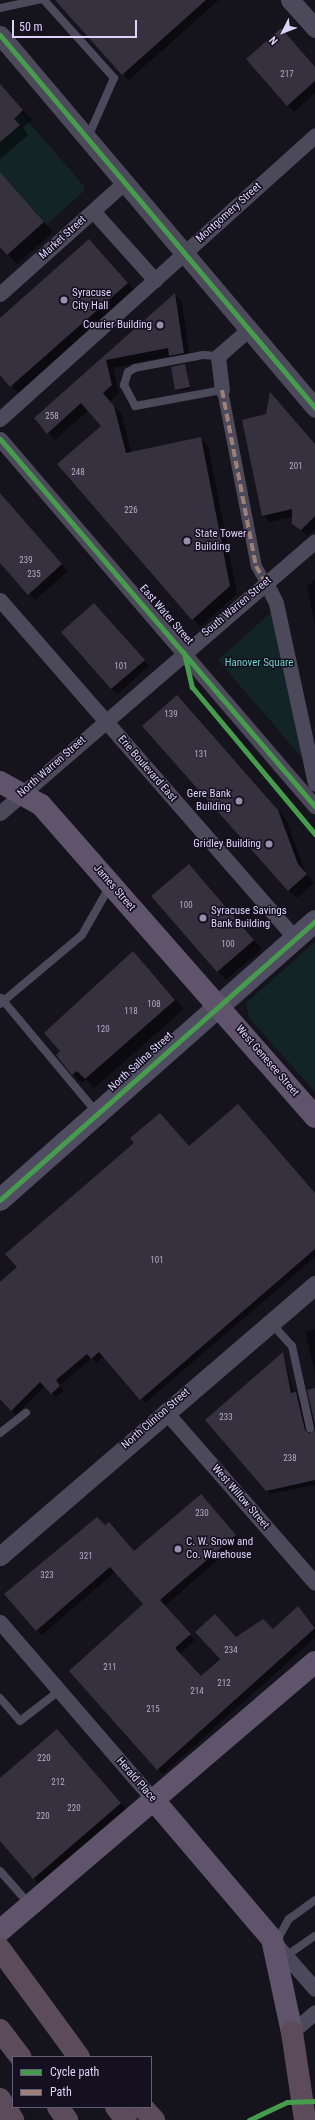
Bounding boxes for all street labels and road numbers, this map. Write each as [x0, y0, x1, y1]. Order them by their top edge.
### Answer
street label: Montgomery Street [194, 180, 264, 246]
street label: Market Street [37, 214, 89, 262]
street label: South Warren Street [200, 574, 274, 640]
street label: East Water Street [136, 582, 196, 648]
street label: Erie Boulevard East [115, 733, 179, 805]
street label: North Warren Street [15, 734, 89, 800]
street label: James Street [90, 862, 138, 914]
street label: West Genesee Street [233, 1023, 301, 1099]
street label: North Salina Street [106, 1030, 176, 1094]
street label: North Clinton Street [119, 1386, 193, 1452]
street label: West Willow Street [208, 1462, 272, 1532]
street label: Herald Place [113, 1755, 159, 1805]

